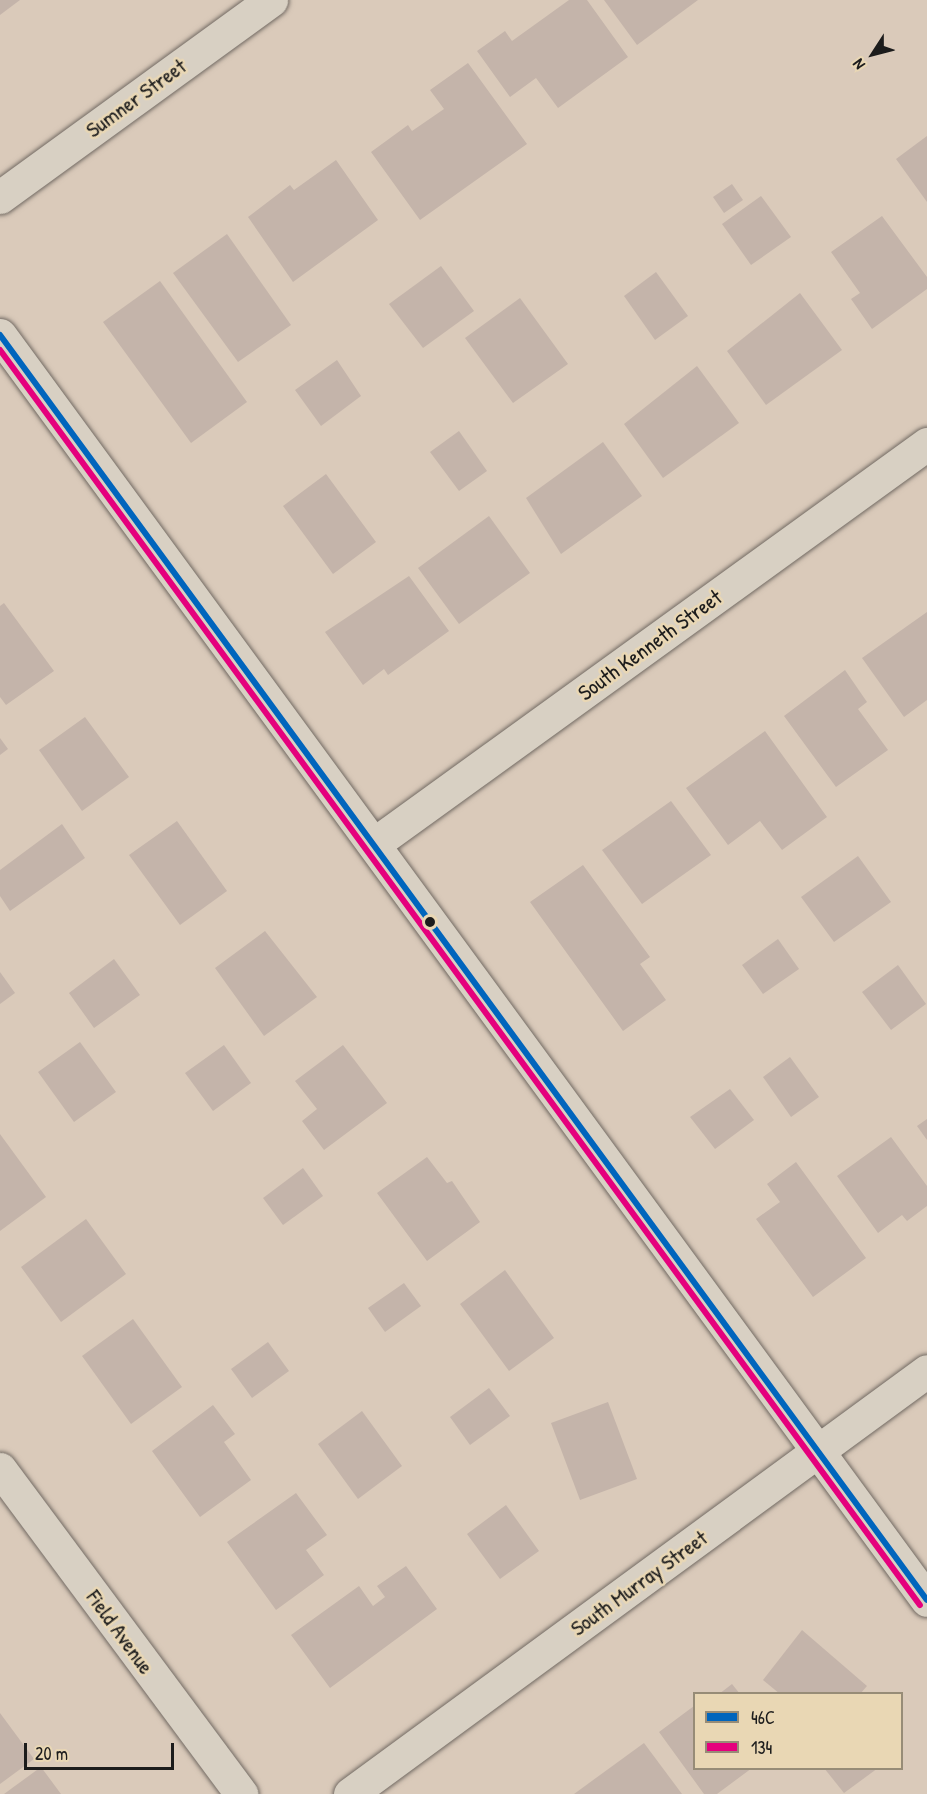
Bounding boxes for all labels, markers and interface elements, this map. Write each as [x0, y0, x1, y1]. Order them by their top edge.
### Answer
north arrow [843, 24, 903, 84]
street label: Sumner Street [81, 53, 191, 143]
text: N [847, 55, 870, 74]
street label: South Kenneth Street [573, 584, 727, 706]
unlabelled marker [424, 916, 436, 928]
street label: South Murray Street [565, 1525, 713, 1641]
street label: Field Avenue [81, 1585, 159, 1679]
legend [693, 1692, 903, 1770]
text: 46C [751, 1705, 775, 1730]
scale bar [27, 1731, 177, 1769]
text: 134 [751, 1735, 772, 1760]
text: 20 m [35, 1741, 68, 1766]

